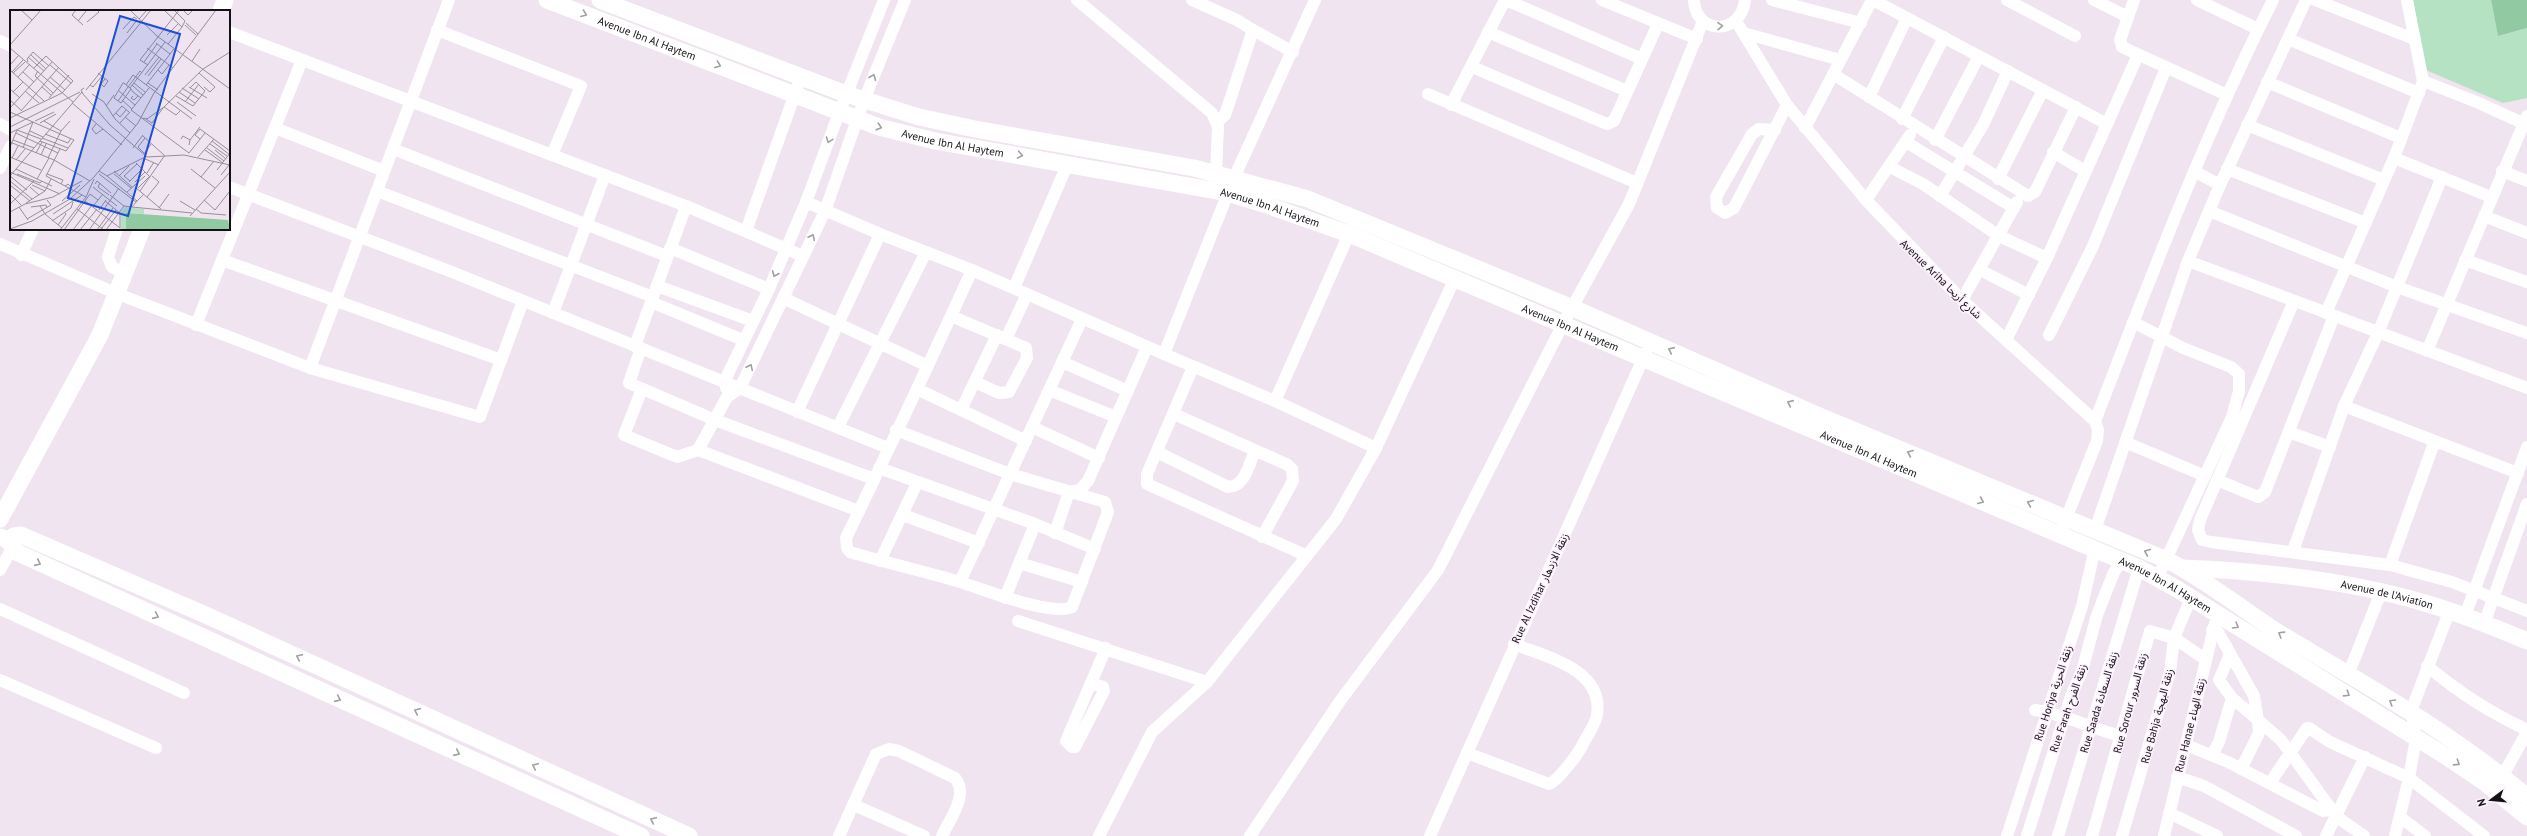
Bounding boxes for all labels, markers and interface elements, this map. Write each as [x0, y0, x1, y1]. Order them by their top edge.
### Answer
one-way arrow [580, 9, 587, 17]
inset map [10, 10, 230, 230]
street label: Avenue Ibn Al Haytem [596, 13, 698, 63]
one-way arrow [1717, 22, 1723, 30]
one-way arrow [715, 61, 722, 69]
one-way arrow [869, 73, 877, 80]
one-way arrow [875, 122, 882, 131]
street label: Avenue Ibn Al Haytem [900, 126, 1005, 160]
one-way arrow [825, 137, 833, 144]
one-way arrow [1017, 150, 1023, 159]
street label: Avenue Ibn Al Haytem [1219, 185, 1322, 230]
one-way arrow [807, 234, 815, 242]
street label: Avenue Ariha شارع أريحا [1896, 236, 1985, 323]
one-way arrow [772, 270, 780, 277]
street label: Avenue Ibn Al Haytem [1520, 301, 1621, 354]
one-way arrow [1668, 347, 1675, 355]
one-way arrow [745, 364, 753, 372]
one-way arrow [1787, 400, 1794, 408]
street label: Avenue Ibn Al Haytem [1818, 427, 1920, 481]
one-way arrow [1906, 450, 1913, 458]
one-way arrow [1977, 496, 1985, 504]
one-way arrow [2026, 500, 2033, 508]
street label: Rue Al Izdihar زنقة الازدهار [1508, 531, 1572, 645]
one-way arrow [2143, 548, 2150, 556]
street label: Avenue Ibn Al Haytem [2117, 553, 2214, 616]
one-way arrow [34, 558, 41, 566]
street label: Avenue de l'Aviation [2340, 577, 2435, 612]
one-way arrow [153, 612, 160, 620]
one-way arrow [2232, 621, 2239, 628]
one-way arrow [2279, 632, 2286, 639]
street label: Rue Horiya زنقة الحرية [2031, 643, 2075, 743]
street label: Rue Saada زنقة السعادة [2077, 649, 2121, 755]
street label: Rue Sorour زنقة السرور [2110, 651, 2150, 755]
one-way arrow [295, 654, 303, 662]
street label: Rue Farah زنقة الفرح [2046, 662, 2091, 755]
street label: Rue Bahja زنقة البهجة [2138, 667, 2176, 765]
street label: Rue Hanae زنقة الهناء [2172, 676, 2208, 774]
one-way arrow [2343, 689, 2350, 697]
one-way arrow [334, 694, 342, 702]
one-way arrow [2389, 699, 2396, 706]
one-way arrow [413, 708, 420, 716]
one-way arrow [453, 748, 460, 756]
one-way arrow [2453, 758, 2460, 766]
one-way arrow [532, 762, 539, 770]
north arrow [2471, 780, 2511, 820]
text: N [2474, 797, 2489, 808]
one-way arrow [650, 817, 658, 825]

